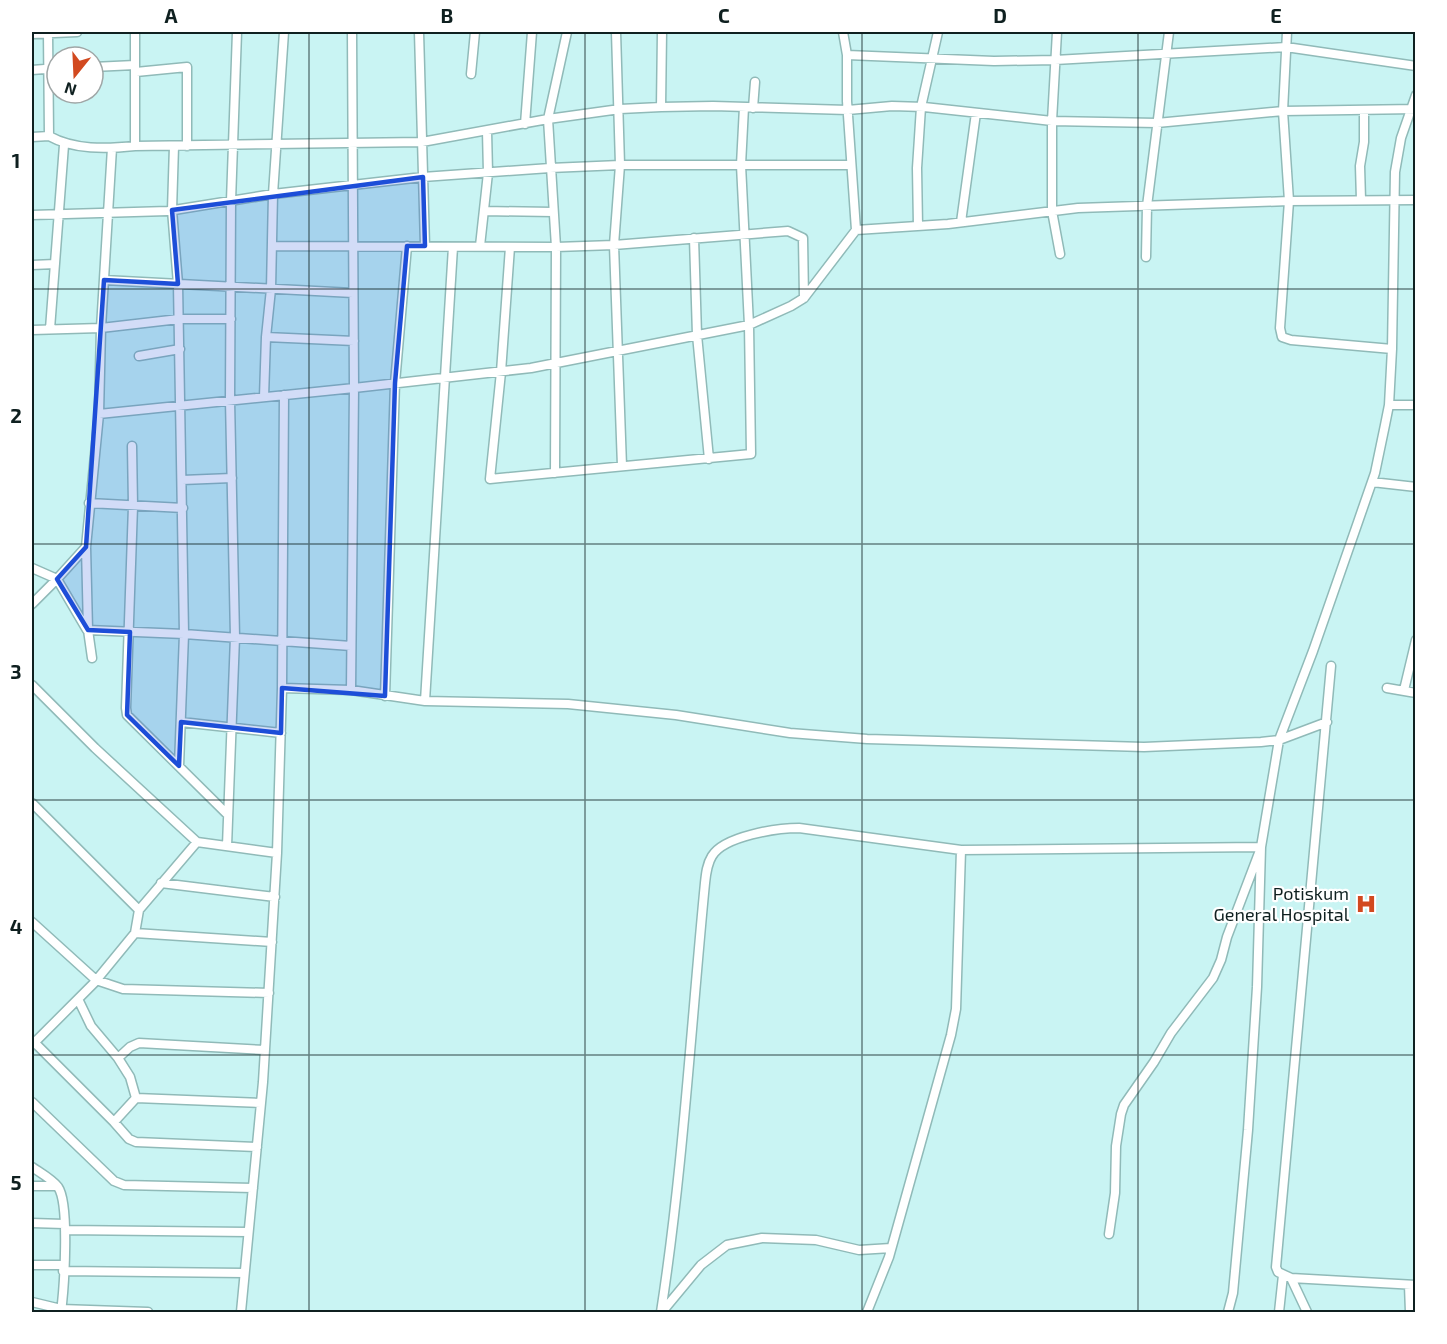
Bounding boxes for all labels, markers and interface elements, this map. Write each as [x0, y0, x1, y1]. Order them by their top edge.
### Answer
text: A [164, 3, 178, 27]
text: B [441, 3, 453, 27]
text: C [718, 3, 730, 27]
text: D [993, 3, 1007, 27]
text: E [1270, 3, 1282, 27]
north arrow [45, 45, 105, 105]
text: N [62, 79, 79, 101]
text: 1 [12, 148, 20, 172]
text: 2 [10, 403, 22, 427]
text: 3 [10, 659, 22, 683]
place label: Potiskum General Hospital [1214, 882, 1350, 925]
hospital icon: Potiskum General Hospital [1354, 892, 1378, 916]
text: 4 [10, 914, 23, 938]
text: 5 [10, 1170, 22, 1194]

